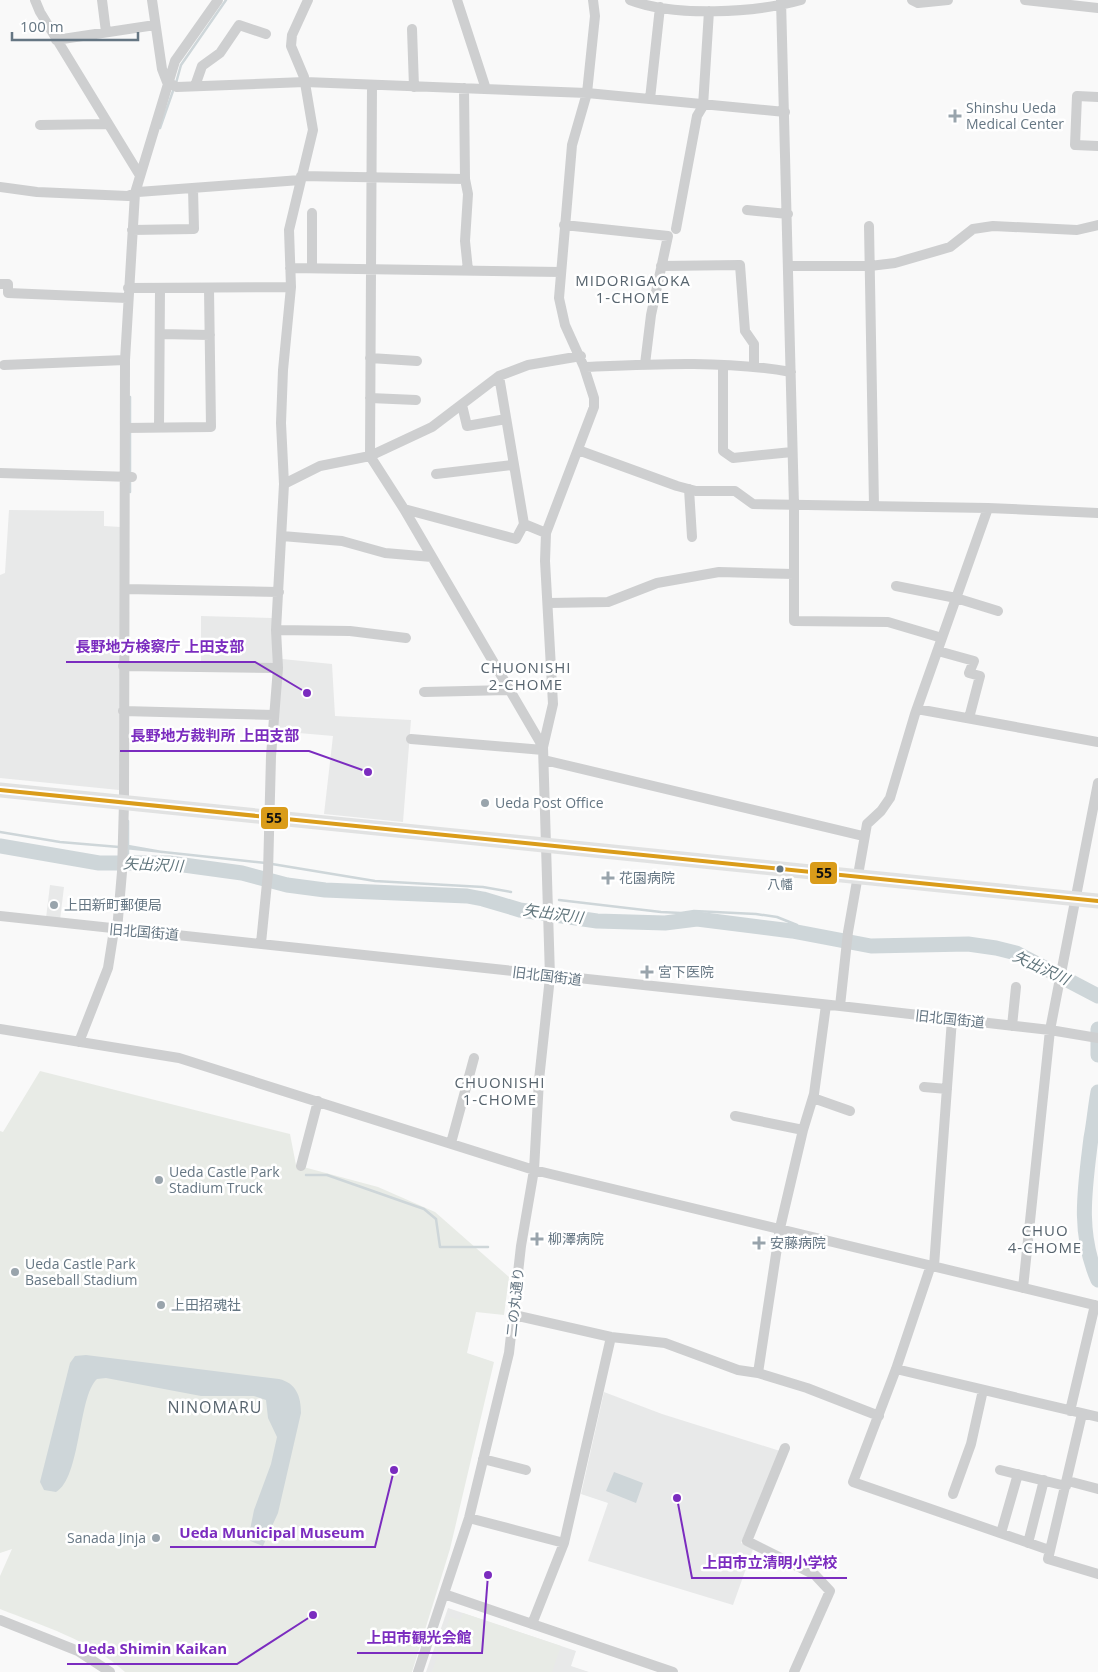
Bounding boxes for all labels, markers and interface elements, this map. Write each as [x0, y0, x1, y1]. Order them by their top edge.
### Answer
scale bar [12, 10, 139, 42]
text: 100 m [20, 16, 64, 36]
place label: Shinshu Ueda Medical Center [966, 98, 1064, 133]
marker: Shinshu Ueda Medical Center [948, 109, 962, 123]
district label: MIDORIGAOKA 1-CHOME [575, 270, 691, 307]
callout: 長野地方検察庁 上田支部 [66, 632, 255, 662]
text: 長野地方検察庁 上田支部 [76, 636, 244, 656]
district label: CHUONISHI 2-CHOME [480, 657, 572, 694]
callout: 長野地方裁判所 上田支部 [120, 721, 309, 751]
text: 長野地方裁判所 上田支部 [131, 725, 299, 745]
place label: Ueda Post Office [495, 793, 604, 812]
marker: Ueda Post Office [479, 797, 491, 809]
line badge: 55 [260, 806, 289, 830]
text: 55 [266, 808, 282, 827]
water label: 矢出沢川 [123, 852, 186, 876]
line badge: 55 [809, 861, 838, 885]
text: 55 [816, 863, 832, 882]
marker: 八幡 [775, 864, 785, 874]
place label: 花園病院 [619, 868, 675, 887]
marker: 花園病院 [601, 871, 615, 885]
place label: 八幡 [767, 875, 793, 893]
place label: 上田新町郵便局 [64, 895, 162, 914]
marker: 上田新町郵便局 [48, 899, 60, 911]
water label: 矢出沢川 [522, 899, 586, 927]
street label: 旧北国街道 [108, 919, 180, 944]
water label: 矢出沢川 [1010, 945, 1075, 990]
street label: 旧北国街道 [511, 962, 583, 989]
place label: 宮下医院 [658, 962, 714, 981]
marker: 宮下医院 [640, 965, 654, 979]
street label: 旧北国街道 [914, 1005, 986, 1032]
district label: CHUONISHI 1-CHOME [454, 1072, 546, 1109]
place label: Ueda Castle Park Stadium Truck [169, 1162, 280, 1197]
marker: Ueda Castle Park Stadium Truck [153, 1174, 165, 1186]
district label: CHUO 4-CHOME [1008, 1220, 1082, 1257]
place label: 柳澤病院 [548, 1229, 604, 1248]
marker: 柳澤病院 [530, 1232, 544, 1246]
place label: 安藤病院 [770, 1233, 826, 1252]
marker: 安藤病院 [752, 1236, 766, 1250]
place label: Ueda Castle Park Baseball Stadium [25, 1254, 138, 1289]
marker: Ueda Castle Park Baseball Stadium [9, 1266, 21, 1278]
street label: 二の丸通り [501, 1266, 528, 1338]
place label: 上田招魂社 [171, 1295, 241, 1314]
marker: 上田招魂社 [155, 1299, 167, 1311]
district label: NINOMARU [167, 1396, 263, 1418]
callout: Ueda Municipal Museum [170, 1517, 375, 1547]
text: Ueda Municipal Museum [179, 1522, 365, 1542]
place label: Sanada Jinja [67, 1528, 146, 1547]
marker: Sanada Jinja [150, 1532, 162, 1544]
callout: 上田市立清明小学校 [692, 1548, 847, 1578]
text: 上田市立清明小学校 [702, 1552, 838, 1572]
callout: 上田市観光会館 [357, 1623, 482, 1653]
text: 上田市観光会館 [366, 1627, 472, 1647]
callout: Ueda Shimin Kaikan [67, 1634, 237, 1664]
text: Ueda Shimin Kaikan [77, 1638, 227, 1658]

